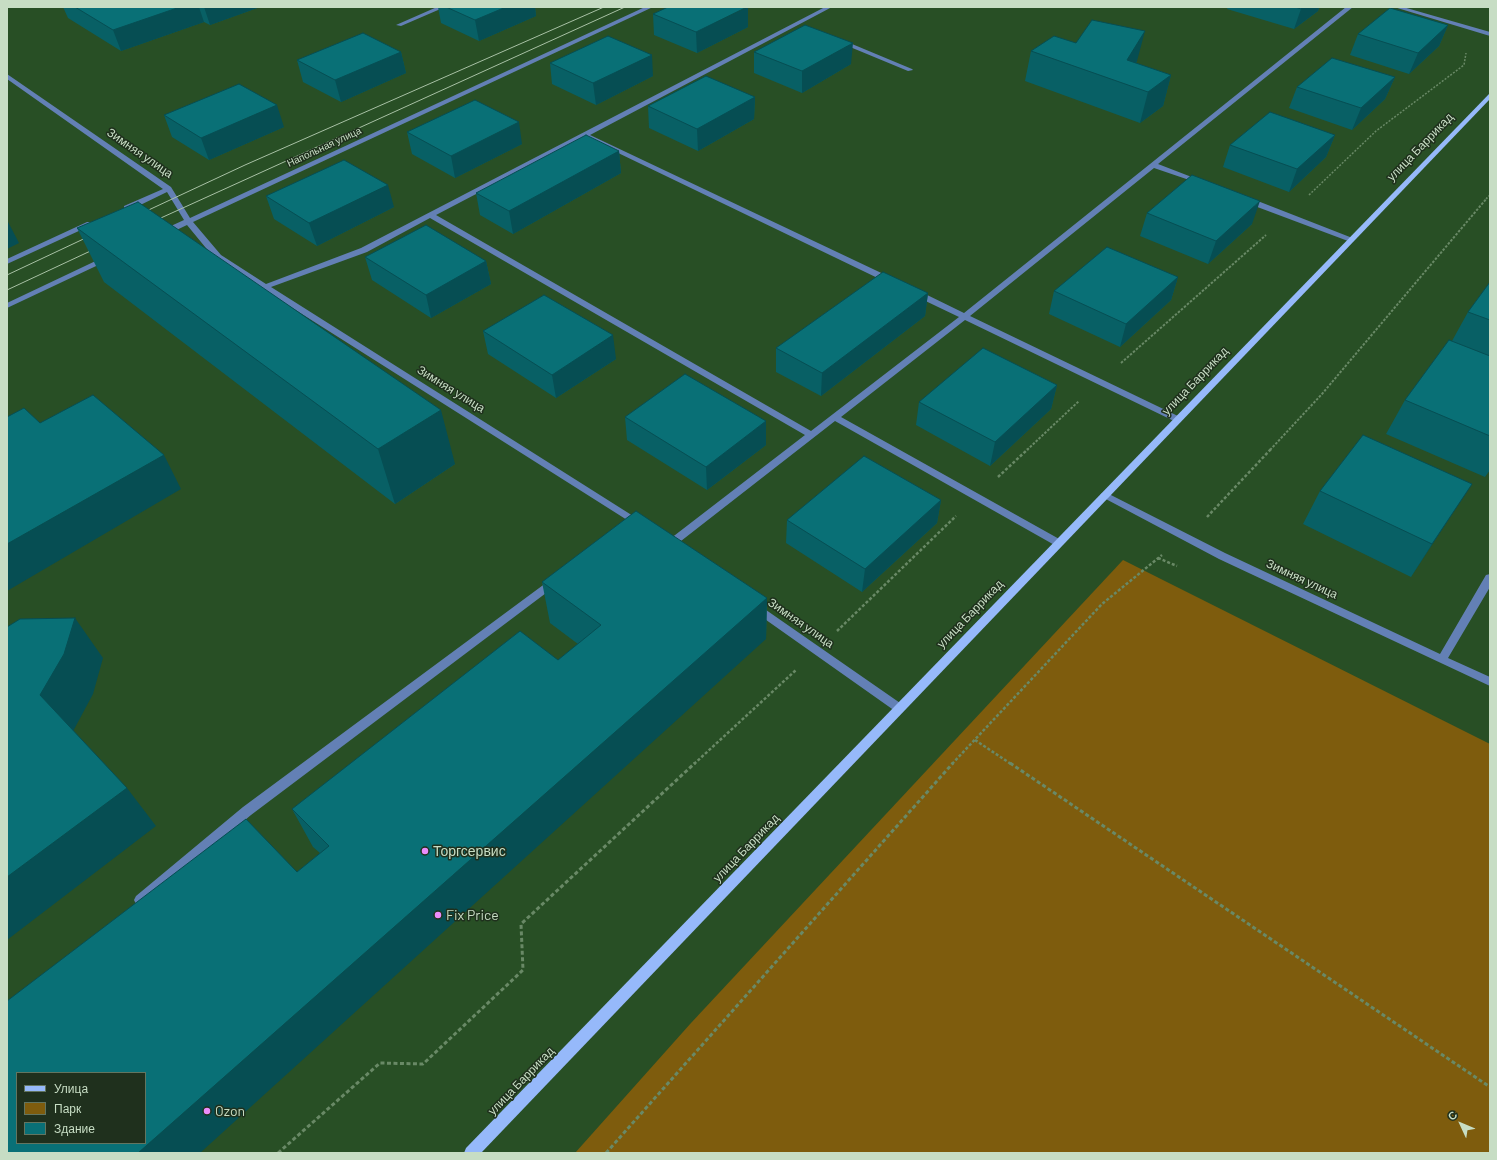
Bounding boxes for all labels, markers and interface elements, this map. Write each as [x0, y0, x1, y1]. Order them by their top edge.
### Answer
street label: улица Баррикад [1384, 110, 1456, 184]
street label: Зимняя улица [104, 125, 176, 181]
street label: Напольная улица [285, 125, 363, 169]
street label: улица Баррикад [1159, 344, 1231, 418]
street label: Зимняя улица [414, 362, 488, 416]
street label: Зимняя улица [1264, 556, 1340, 602]
street label: улица Баррикад [934, 577, 1006, 651]
street label: Зимняя улица [765, 595, 837, 651]
street label: улица Баррикад [710, 811, 782, 885]
place label: Торгсервис [433, 843, 506, 859]
marker: Торгсервис [420, 846, 430, 856]
place label: Fix Price [446, 907, 499, 923]
marker: Fix Price [433, 910, 443, 920]
street label: улица Баррикад [485, 1044, 557, 1118]
legend [16, 1072, 146, 1144]
text: Улица [54, 1081, 88, 1095]
text: Парк [54, 1101, 81, 1115]
place label: Ozon [215, 1103, 245, 1119]
north arrow [1441, 1104, 1481, 1144]
marker: Ozon [202, 1106, 212, 1116]
text: С [1445, 1108, 1459, 1123]
text: Здание [54, 1121, 95, 1135]

